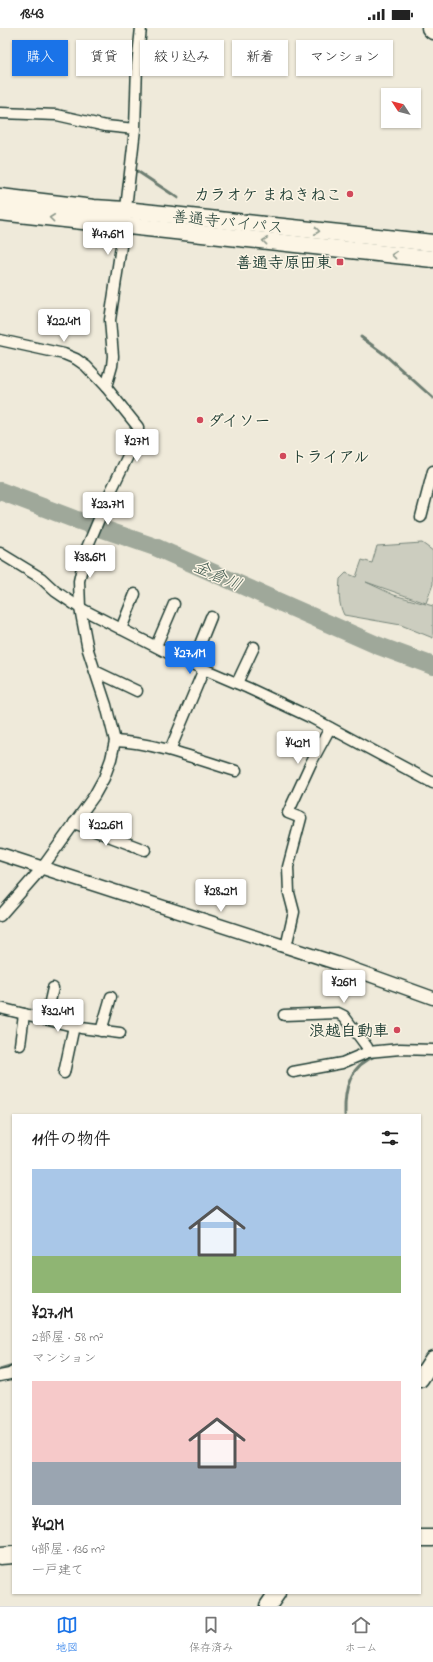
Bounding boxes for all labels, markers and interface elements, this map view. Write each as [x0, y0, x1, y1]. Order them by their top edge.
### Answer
text: 18:43 [20, 3, 44, 25]
chip: 購入 [12, 40, 68, 76]
chip: 賃貸 [76, 40, 132, 76]
chip: 絞り込み [140, 40, 224, 76]
chip: 新着 [232, 40, 288, 76]
chip: マンション [296, 40, 393, 76]
north arrow [381, 88, 421, 128]
map controls [381, 88, 421, 128]
place label: カラオケ まねきねこ [194, 184, 342, 208]
marker: カラオケ まねきねこ [345, 189, 355, 199]
street label: 善通寺バイパス [171, 205, 285, 241]
one-way arrow [49, 214, 55, 223]
pin: ¥47.6M [75, 222, 141, 256]
text: ¥47.6M [92, 225, 124, 244]
one-way arrow [314, 226, 320, 235]
one-way arrow [262, 237, 268, 246]
one-way arrow [391, 251, 397, 260]
place label: 善通寺原田東 [236, 252, 332, 276]
marker: 善通寺原田東 [335, 257, 345, 267]
pin: ¥22.4M [31, 309, 97, 343]
text: ¥22.4M [47, 312, 81, 331]
place label: ダイソー [208, 410, 270, 434]
marker: ダイソー [195, 415, 205, 425]
pin: ¥27M [113, 429, 161, 463]
text: ¥27M [125, 432, 149, 451]
place label: トライアル [291, 446, 370, 470]
marker: トライアル [278, 451, 288, 461]
pin: ¥23.7M [75, 492, 141, 526]
text: ¥23.7M [92, 495, 124, 514]
pin: ¥38.6M [57, 545, 123, 579]
text: ¥38.6M [74, 548, 106, 567]
water label: 金倉川 [189, 555, 246, 598]
pin: ¥27.1M [157, 641, 223, 675]
text: ¥27.1M [174, 644, 206, 663]
pin: ¥42M [274, 731, 322, 765]
text: ¥42M [286, 734, 310, 753]
pin: ¥22.6M [73, 813, 139, 847]
text: ¥22.6M [89, 816, 123, 835]
pin: ¥28.2M [188, 879, 254, 913]
text: ¥28.2M [204, 882, 238, 901]
pin: ¥26M [320, 970, 368, 1004]
text: ¥26M [331, 973, 357, 992]
pin: ¥32.4M [25, 999, 91, 1033]
text: ¥32.4M [42, 1002, 74, 1021]
place label: 浪越自動車 [309, 1020, 389, 1044]
marker: 浪越自動車 [392, 1025, 402, 1035]
text: 11件の物件 [32, 1127, 111, 1152]
icon: filters [379, 1127, 401, 1149]
icon: home [181, 1195, 253, 1267]
text: ¥27.1M [32, 1301, 73, 1326]
text: 2部屋 · 58 m² [32, 1328, 103, 1347]
text: マンション [32, 1349, 96, 1368]
icon: home [181, 1407, 253, 1479]
text: ¥42M [32, 1513, 64, 1538]
text: 4部屋 · 136 m² [32, 1540, 105, 1559]
text: 一戸建て [32, 1561, 84, 1580]
tab: 地図 [56, 1614, 78, 1656]
tab: 保存済み [189, 1614, 233, 1656]
tab: ホーム [345, 1614, 377, 1656]

